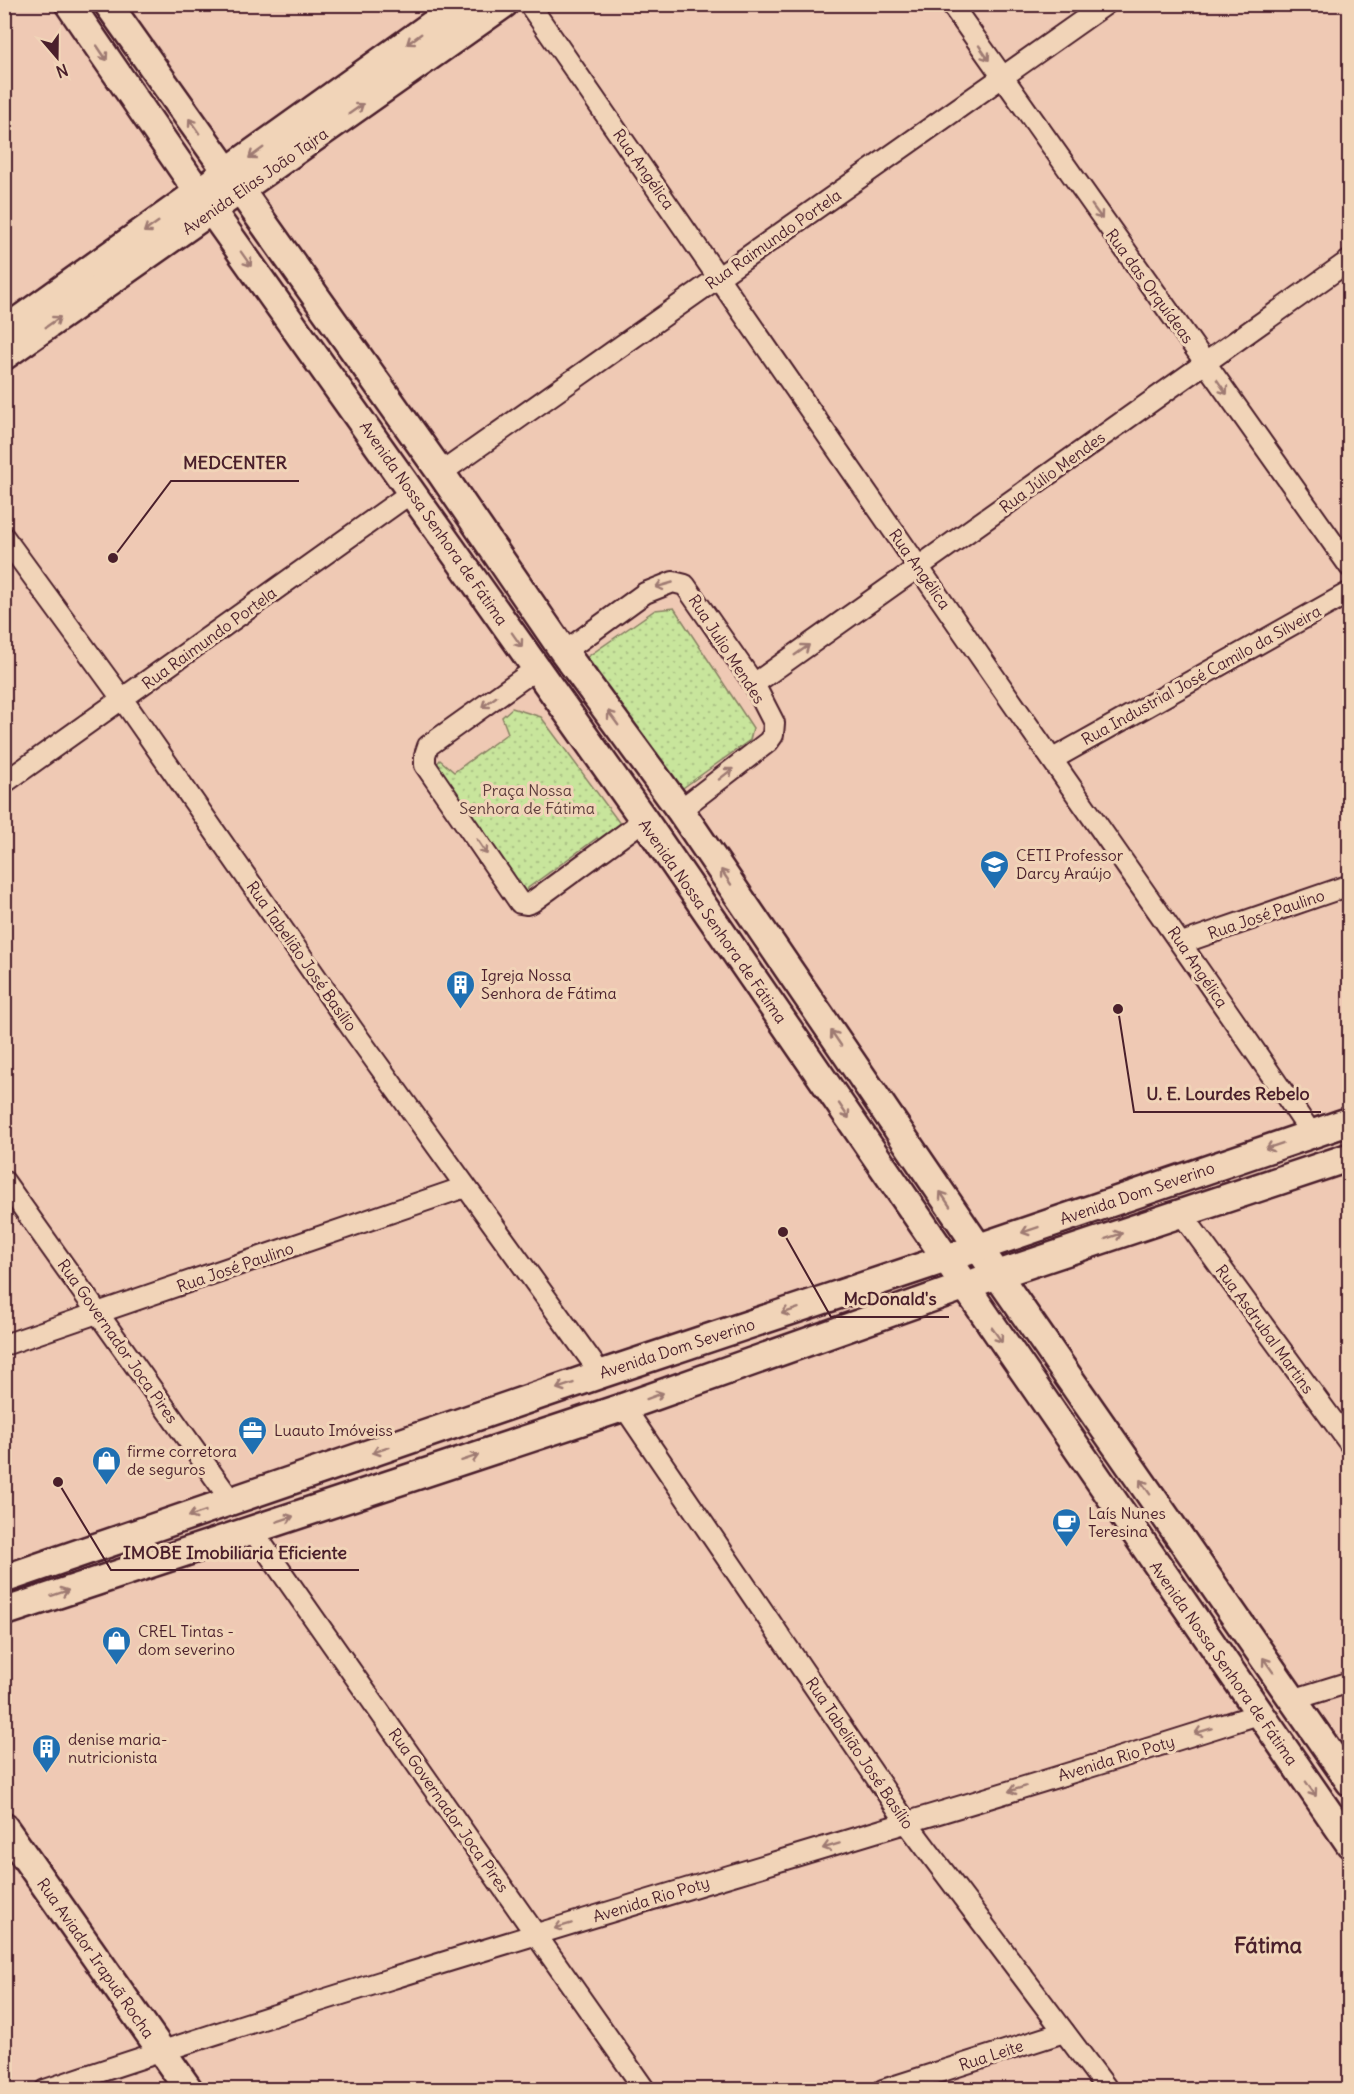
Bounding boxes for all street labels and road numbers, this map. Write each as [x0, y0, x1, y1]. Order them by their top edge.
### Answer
street label: Avenida Elias João Tajra [178, 123, 332, 239]
street label: Rua Angélica [609, 125, 679, 213]
street label: Rua Raimundo Portela [701, 185, 845, 293]
street label: Rua das Orquídeas [1102, 225, 1198, 347]
street label: Avenida Nossa Senhora de Fátima [356, 417, 512, 629]
street label: Rua Júlio Mendes [995, 427, 1109, 517]
street label: Rua Angélica [885, 525, 955, 613]
street label: Rua Raimundo Portela [138, 583, 280, 693]
street label: Rua Julio Mendes [684, 591, 770, 707]
street label: Rua Industrial José Camilo da Silveira [1078, 601, 1324, 749]
street label: Avenida Nossa Senhora de Fátima [635, 815, 791, 1027]
street label: Rua Tabelião José Basílio [243, 877, 361, 1035]
street label: Rua José Paulino [1205, 885, 1327, 943]
street label: Rua Angélica [1164, 923, 1232, 1011]
street label: Avenida Dom Severino [1057, 1157, 1217, 1229]
street label: Rua José Paulino [174, 1238, 296, 1296]
street label: Rua Governador Joca Pires [54, 1255, 182, 1427]
street label: Rua Asdrubal Martins [1211, 1261, 1319, 1397]
street label: Avenida Dom Severino [597, 1313, 757, 1383]
street label: Avenida Nossa Senhora de Fátima [1146, 1557, 1302, 1769]
street label: Rua Tabelião José Basílio [802, 1673, 918, 1833]
street label: Rua Governador Joca Pires [385, 1724, 513, 1896]
street label: Avenida Rio Poty [1055, 1731, 1177, 1785]
street label: Avenida Rio Poty [590, 1872, 712, 1926]
street label: Rua Aviador Irapuã Rocha [33, 1874, 159, 2042]
street label: Rua Leite [956, 2035, 1026, 2075]

